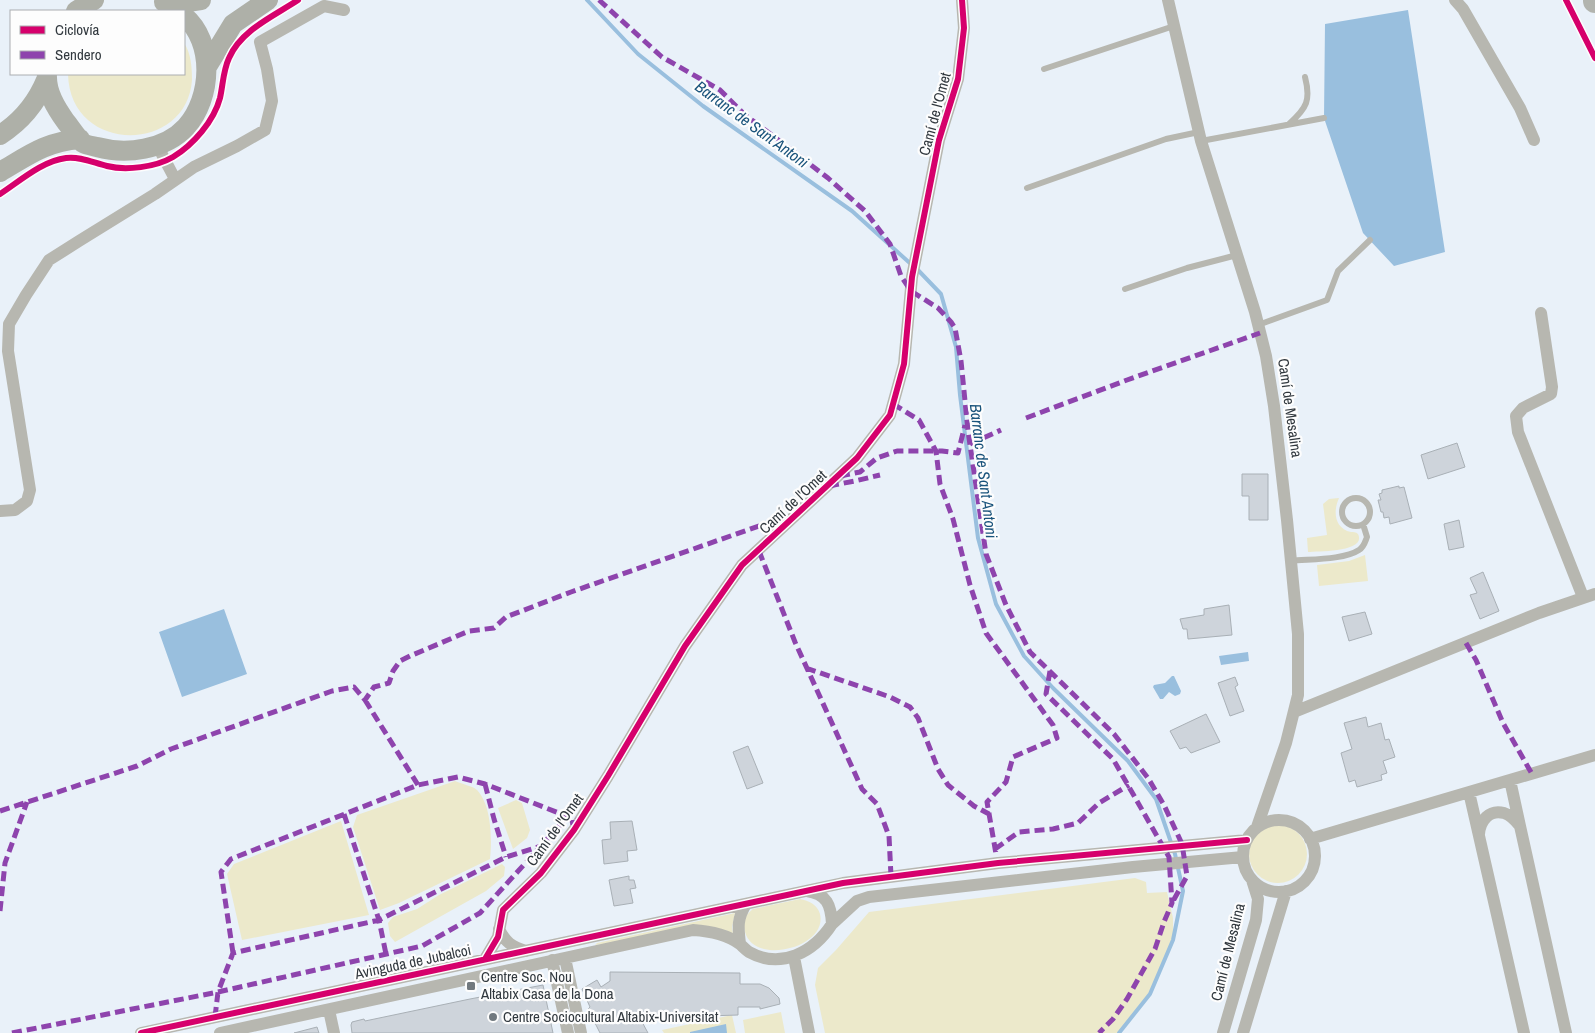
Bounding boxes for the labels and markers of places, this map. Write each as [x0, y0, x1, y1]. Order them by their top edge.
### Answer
place label: Centre Soc. Nou Altabix Casa de la Dona [480, 966, 614, 1004]
marker: Centre Soc. Nou Altabix Casa de la Dona [465, 980, 477, 992]
place label: Centre Sociocultural Altabix-Universitat [503, 1006, 719, 1027]
marker: Centre Sociocultural Altabix-Universitat [487, 1011, 499, 1023]

